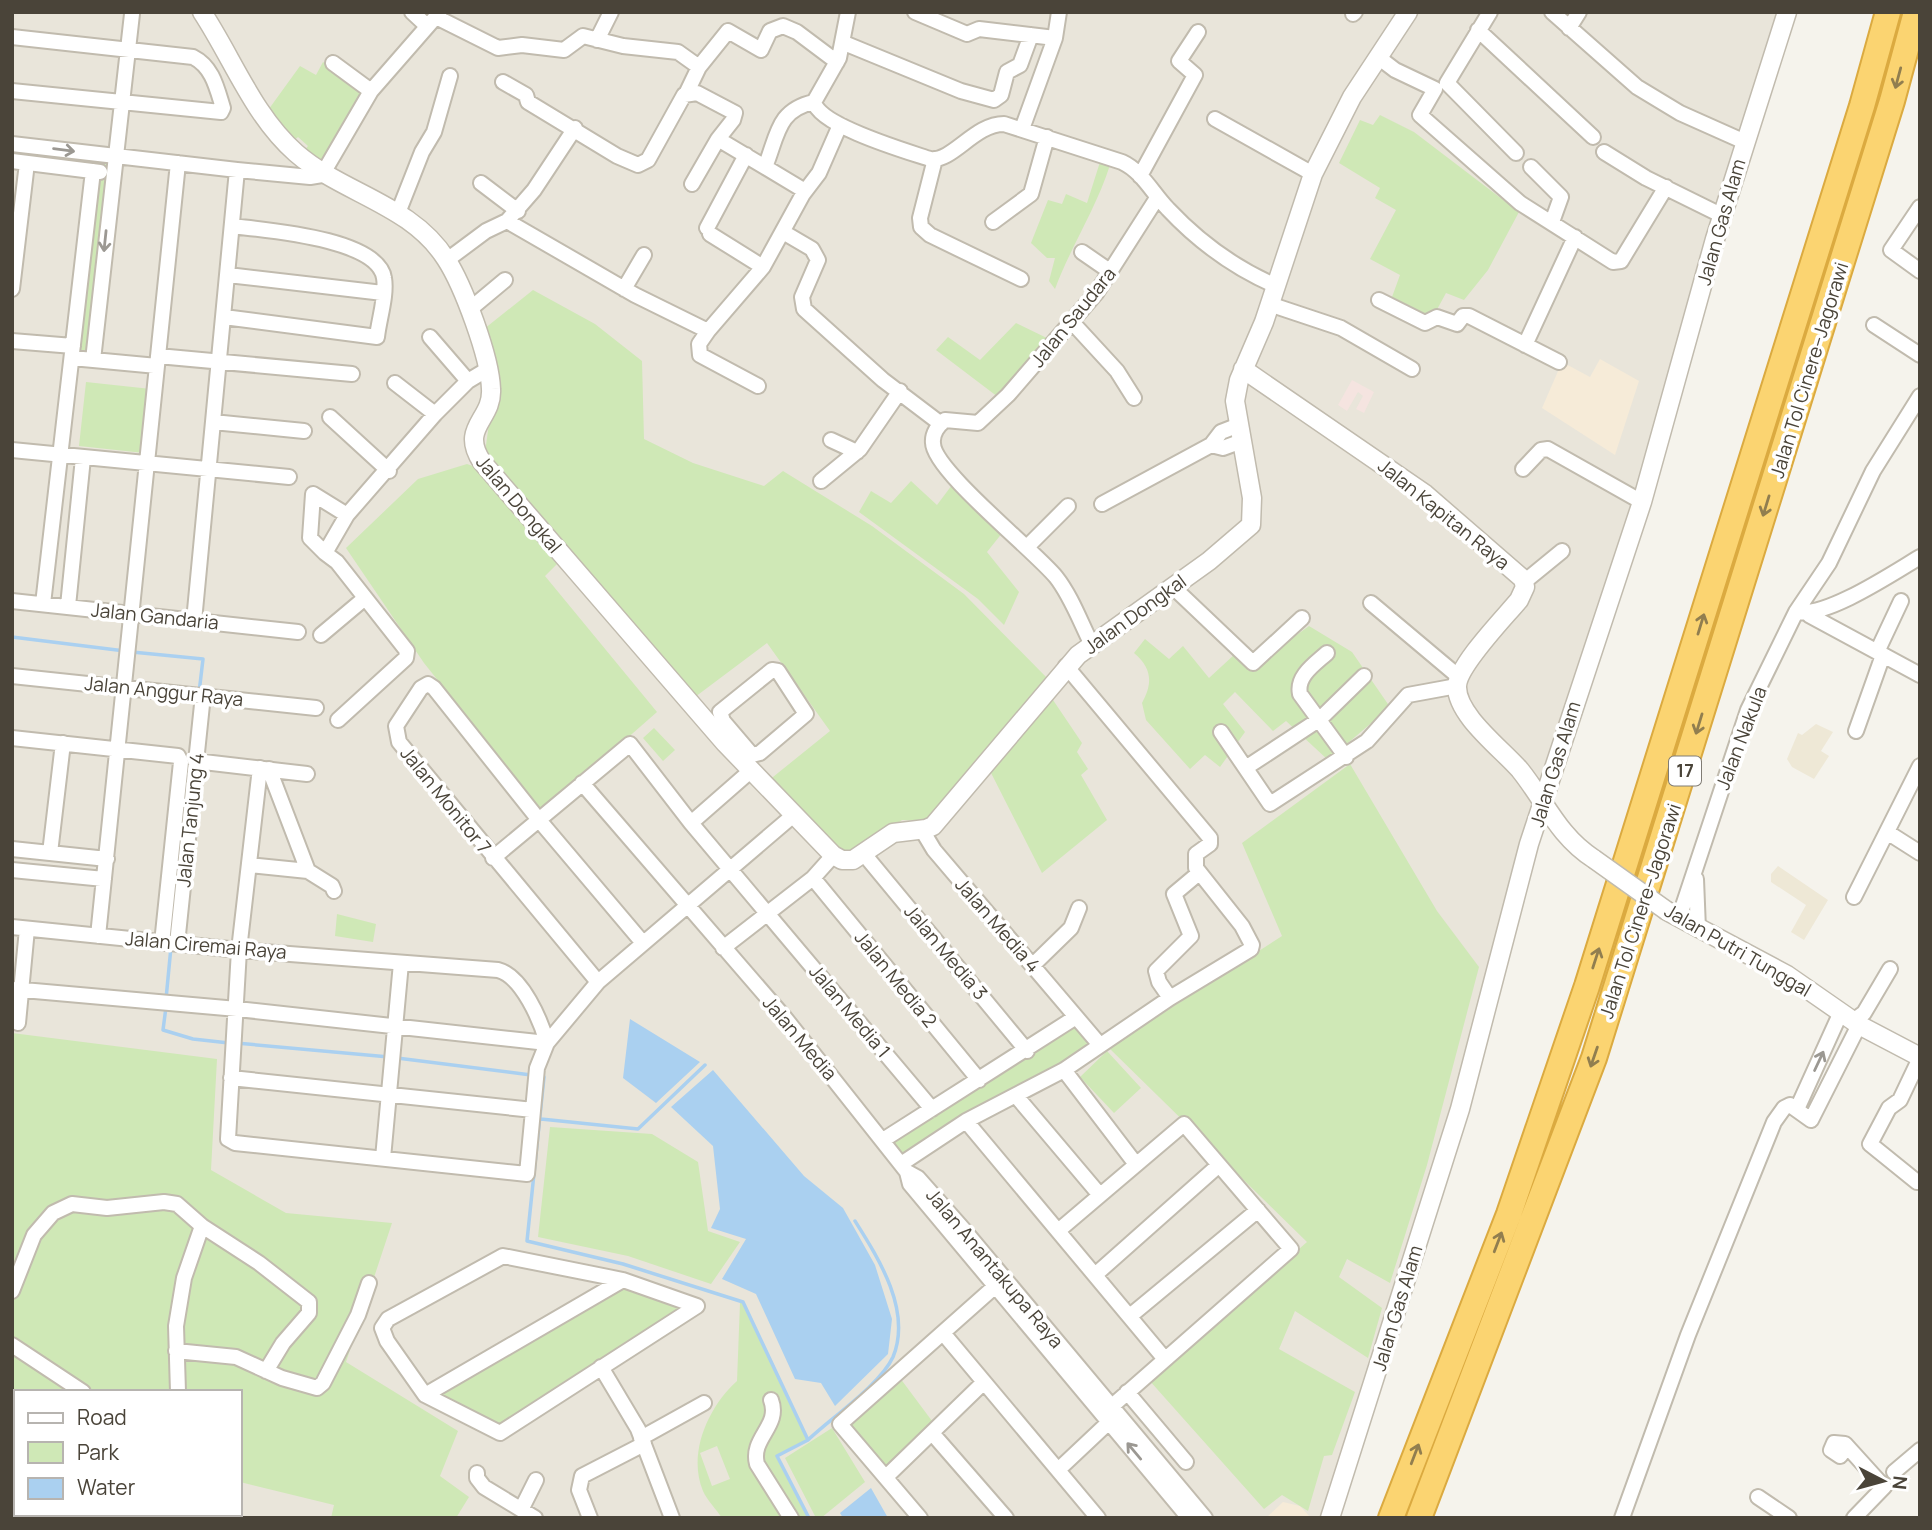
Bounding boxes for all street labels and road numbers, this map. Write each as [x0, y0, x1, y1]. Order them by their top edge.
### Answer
street label: Jalan Gas Alam [1691, 156, 1751, 288]
street label: Jalan Tol Cinere–Jagorawi [1764, 259, 1854, 481]
street label: Jalan Saudara [1025, 261, 1121, 373]
street label: Jalan Dongkal [470, 450, 568, 558]
street label: Jalan Kapitan Raya [1373, 453, 1515, 575]
street label: Jalan Dongkal [1079, 568, 1191, 660]
street label: Jalan Gandaria [90, 596, 220, 636]
street label: Jalan Anggur Raya [83, 670, 245, 712]
street label: Jalan Nakula [1709, 683, 1773, 793]
street label: Jalan Gas Alam [1524, 698, 1586, 830]
street label: Jalan Monitor 7 [395, 741, 497, 859]
street label: Jalan Tanjung 4 [170, 752, 210, 888]
road number: 17 [1669, 756, 1701, 786]
street label: Jalan Tol Cinere–Jagorawi [1593, 800, 1687, 1022]
street label: Jalan Media 4 [950, 872, 1046, 978]
street label: Jalan Putri Tunggal [1660, 897, 1816, 1003]
street label: Jalan Media 3 [898, 899, 994, 1005]
street label: Jalan Ciremai Raya [124, 925, 288, 965]
street label: Jalan Media 2 [849, 925, 943, 1033]
street label: Jalan Media 1 [803, 959, 897, 1063]
street label: Jalan Media [757, 990, 843, 1086]
street label: Jalan Anantakupa Raya [920, 1183, 1070, 1353]
street label: Jalan Gas Alam [1366, 1242, 1428, 1374]

